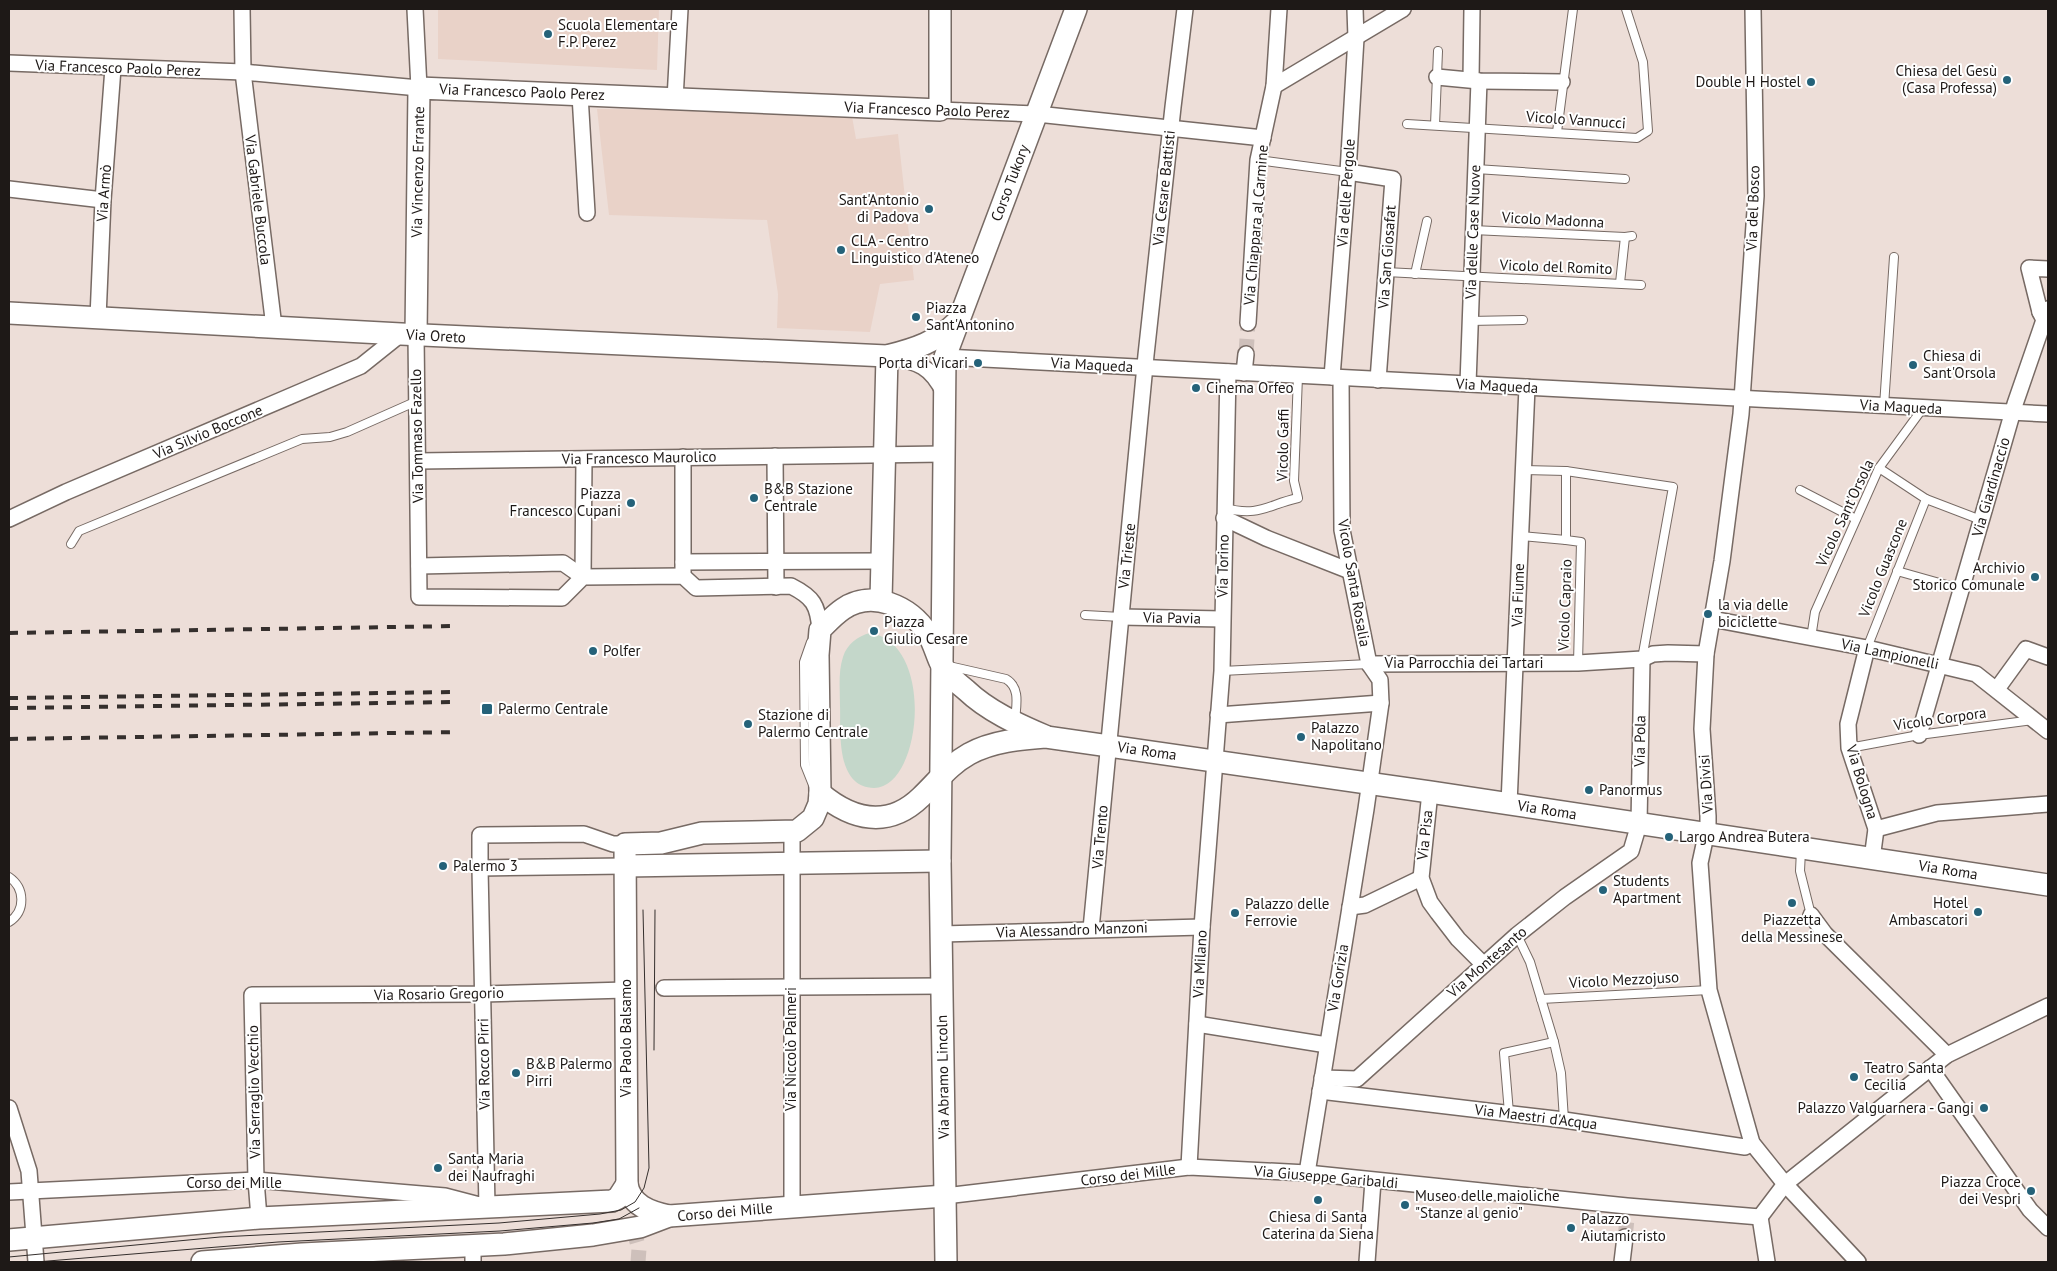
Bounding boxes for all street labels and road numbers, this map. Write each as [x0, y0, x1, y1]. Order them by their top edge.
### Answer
street label: Via Francesco Paolo Perez [34, 55, 201, 80]
street label: Via Francesco Paolo Perez [438, 79, 605, 104]
street label: Via Francesco Paolo Perez [843, 97, 1010, 122]
street label: Via Vincenzo Errante [407, 106, 428, 239]
street label: Vicolo Vannucci [1525, 106, 1627, 132]
street label: Via Cesare Battisti [1148, 129, 1179, 248]
street label: Via Gabriele Buccola [241, 133, 276, 266]
street label: Via delle Pergole [1332, 138, 1359, 249]
street label: Corso Tukory [986, 142, 1033, 224]
street label: Via Chiappara al Carmine [1239, 144, 1272, 307]
street label: Via Armò [92, 164, 115, 223]
street label: Via delle Case Nuove [1461, 164, 1484, 301]
street label: Via del Bosco [1741, 165, 1763, 252]
street label: Via San Giosafat [1373, 204, 1400, 310]
street label: Vicolo Madonna [1500, 207, 1605, 232]
street label: Vicolo del Romito [1498, 255, 1613, 278]
street label: Via Oreto [405, 324, 466, 347]
street label: Via Maqueda [1049, 353, 1134, 376]
street label: Via Tommaso Fazello [406, 369, 427, 504]
street label: Via Maqueda [1454, 374, 1539, 397]
street label: Via Maqueda [1858, 395, 1943, 418]
street label: Via Silvio Boccone [149, 400, 265, 464]
street label: Vicolo Gaffi [1272, 408, 1293, 483]
street label: Via Giardinaccio [1967, 435, 2014, 540]
street label: Via Francesco Maurolico [560, 447, 716, 468]
street label: Vicolo Sant'Orsola [1811, 456, 1878, 570]
street label: Vicolo Guascone [1854, 516, 1911, 621]
street label: Vicolo Santa Rosalia [1334, 517, 1375, 648]
street label: Via Trieste [1114, 522, 1139, 591]
street label: Via Torino [1212, 534, 1233, 599]
street label: Vicolo Capraio [1553, 559, 1576, 652]
street label: Via Fiume [1507, 563, 1528, 628]
street label: Via Pavia [1142, 607, 1201, 628]
street label: Via Lampionelli [1838, 634, 1941, 673]
street label: Via Parrocchia dei Tartari [1383, 653, 1544, 672]
street label: Vicolo Corpora [1891, 703, 1987, 735]
street label: Via Pola [1630, 715, 1649, 768]
street label: Via Roma [1115, 737, 1178, 764]
street label: Via Bologna [1842, 741, 1883, 821]
street label: Via Divisi [1694, 754, 1717, 815]
street label: Via Roma [1515, 795, 1578, 824]
street label: Via Trento [1087, 804, 1112, 871]
street label: Via Pisa [1412, 809, 1437, 862]
street label: Via Roma [1916, 855, 1979, 884]
street label: Via Alessandro Manzoni [995, 917, 1148, 942]
street label: Via Montesanto [1442, 922, 1530, 1002]
street label: Via Milano [1188, 930, 1211, 999]
street label: Via Gorizia [1323, 943, 1352, 1014]
street label: Vicolo Mezzojuso [1567, 967, 1680, 992]
street label: Via Paolo Balsamo [616, 979, 635, 1098]
street label: Via Rosario Gregorio [373, 983, 504, 1004]
street label: Via Niccolò Palmeri [781, 987, 800, 1112]
street label: Via Abramo Lincoln [932, 1015, 953, 1140]
street label: Via Rocco Pirri [473, 1018, 494, 1111]
street label: Via Serraglio Vecchio [243, 1025, 264, 1160]
street label: Via Maestri d'Acqua [1473, 1099, 1599, 1133]
street label: Corso dei Mille [1079, 1159, 1177, 1190]
street label: Via Giuseppe Garibaldi [1252, 1161, 1399, 1192]
street label: Corso dei Mille [186, 1173, 282, 1192]
street label: Corso dei Mille [677, 1198, 773, 1225]

